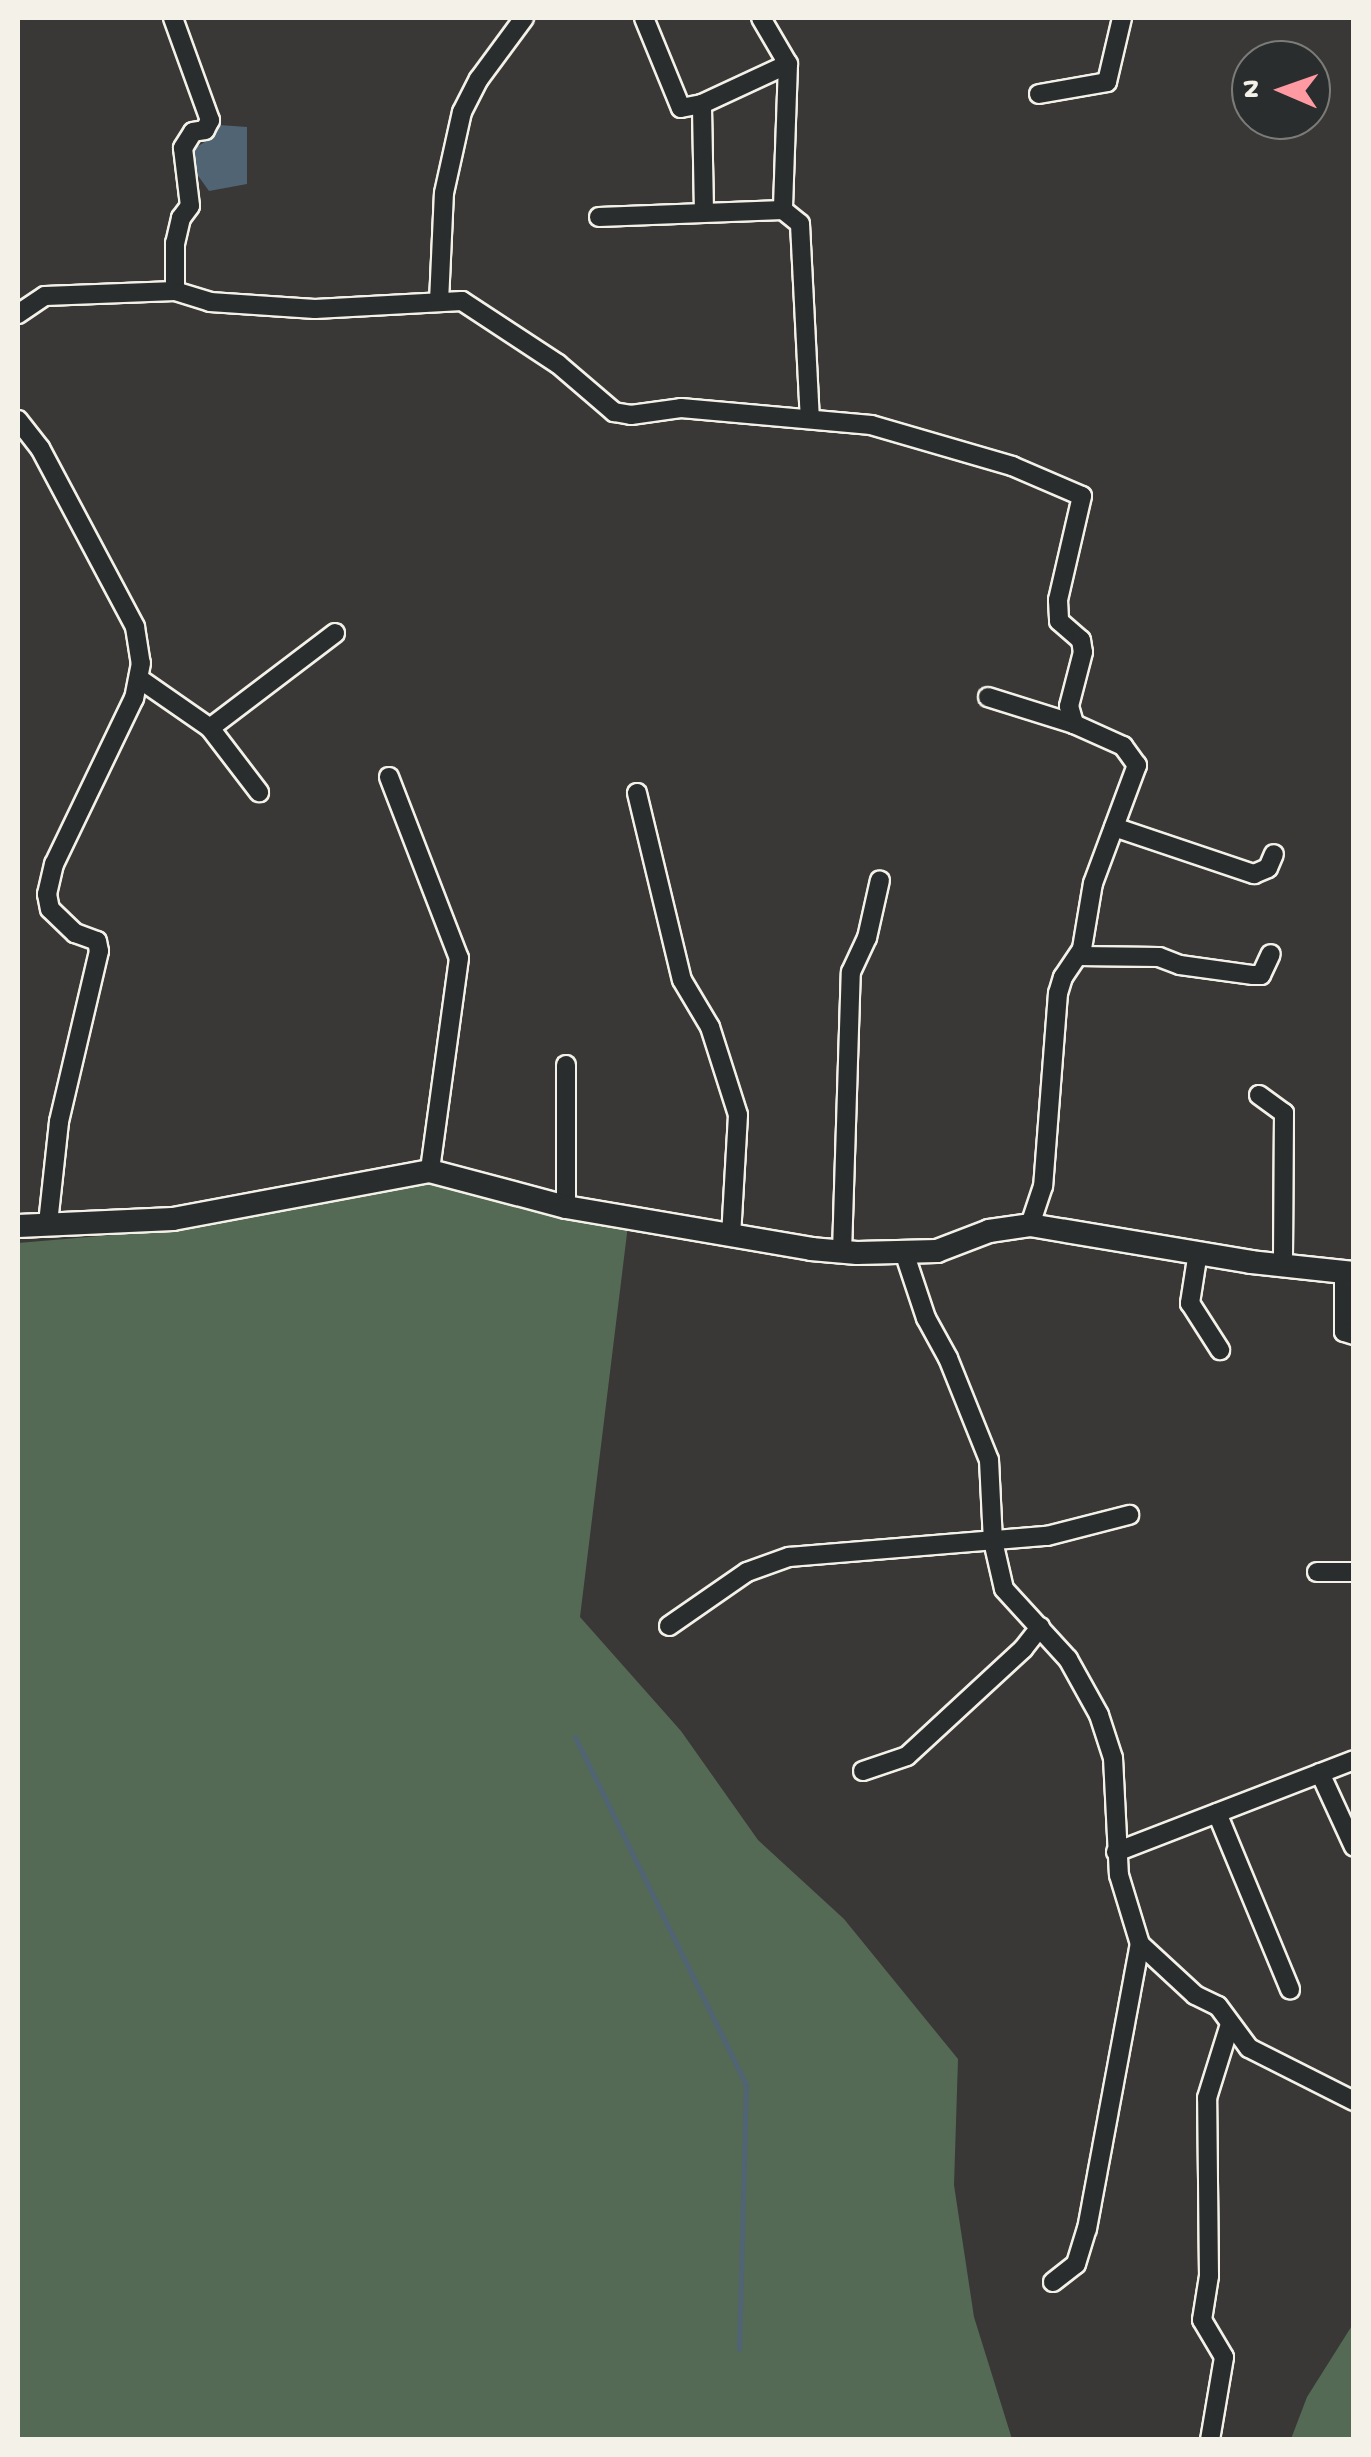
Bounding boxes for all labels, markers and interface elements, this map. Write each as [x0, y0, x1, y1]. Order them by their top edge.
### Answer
north arrow [1231, 40, 1331, 140]
text: N [1236, 79, 1269, 99]

